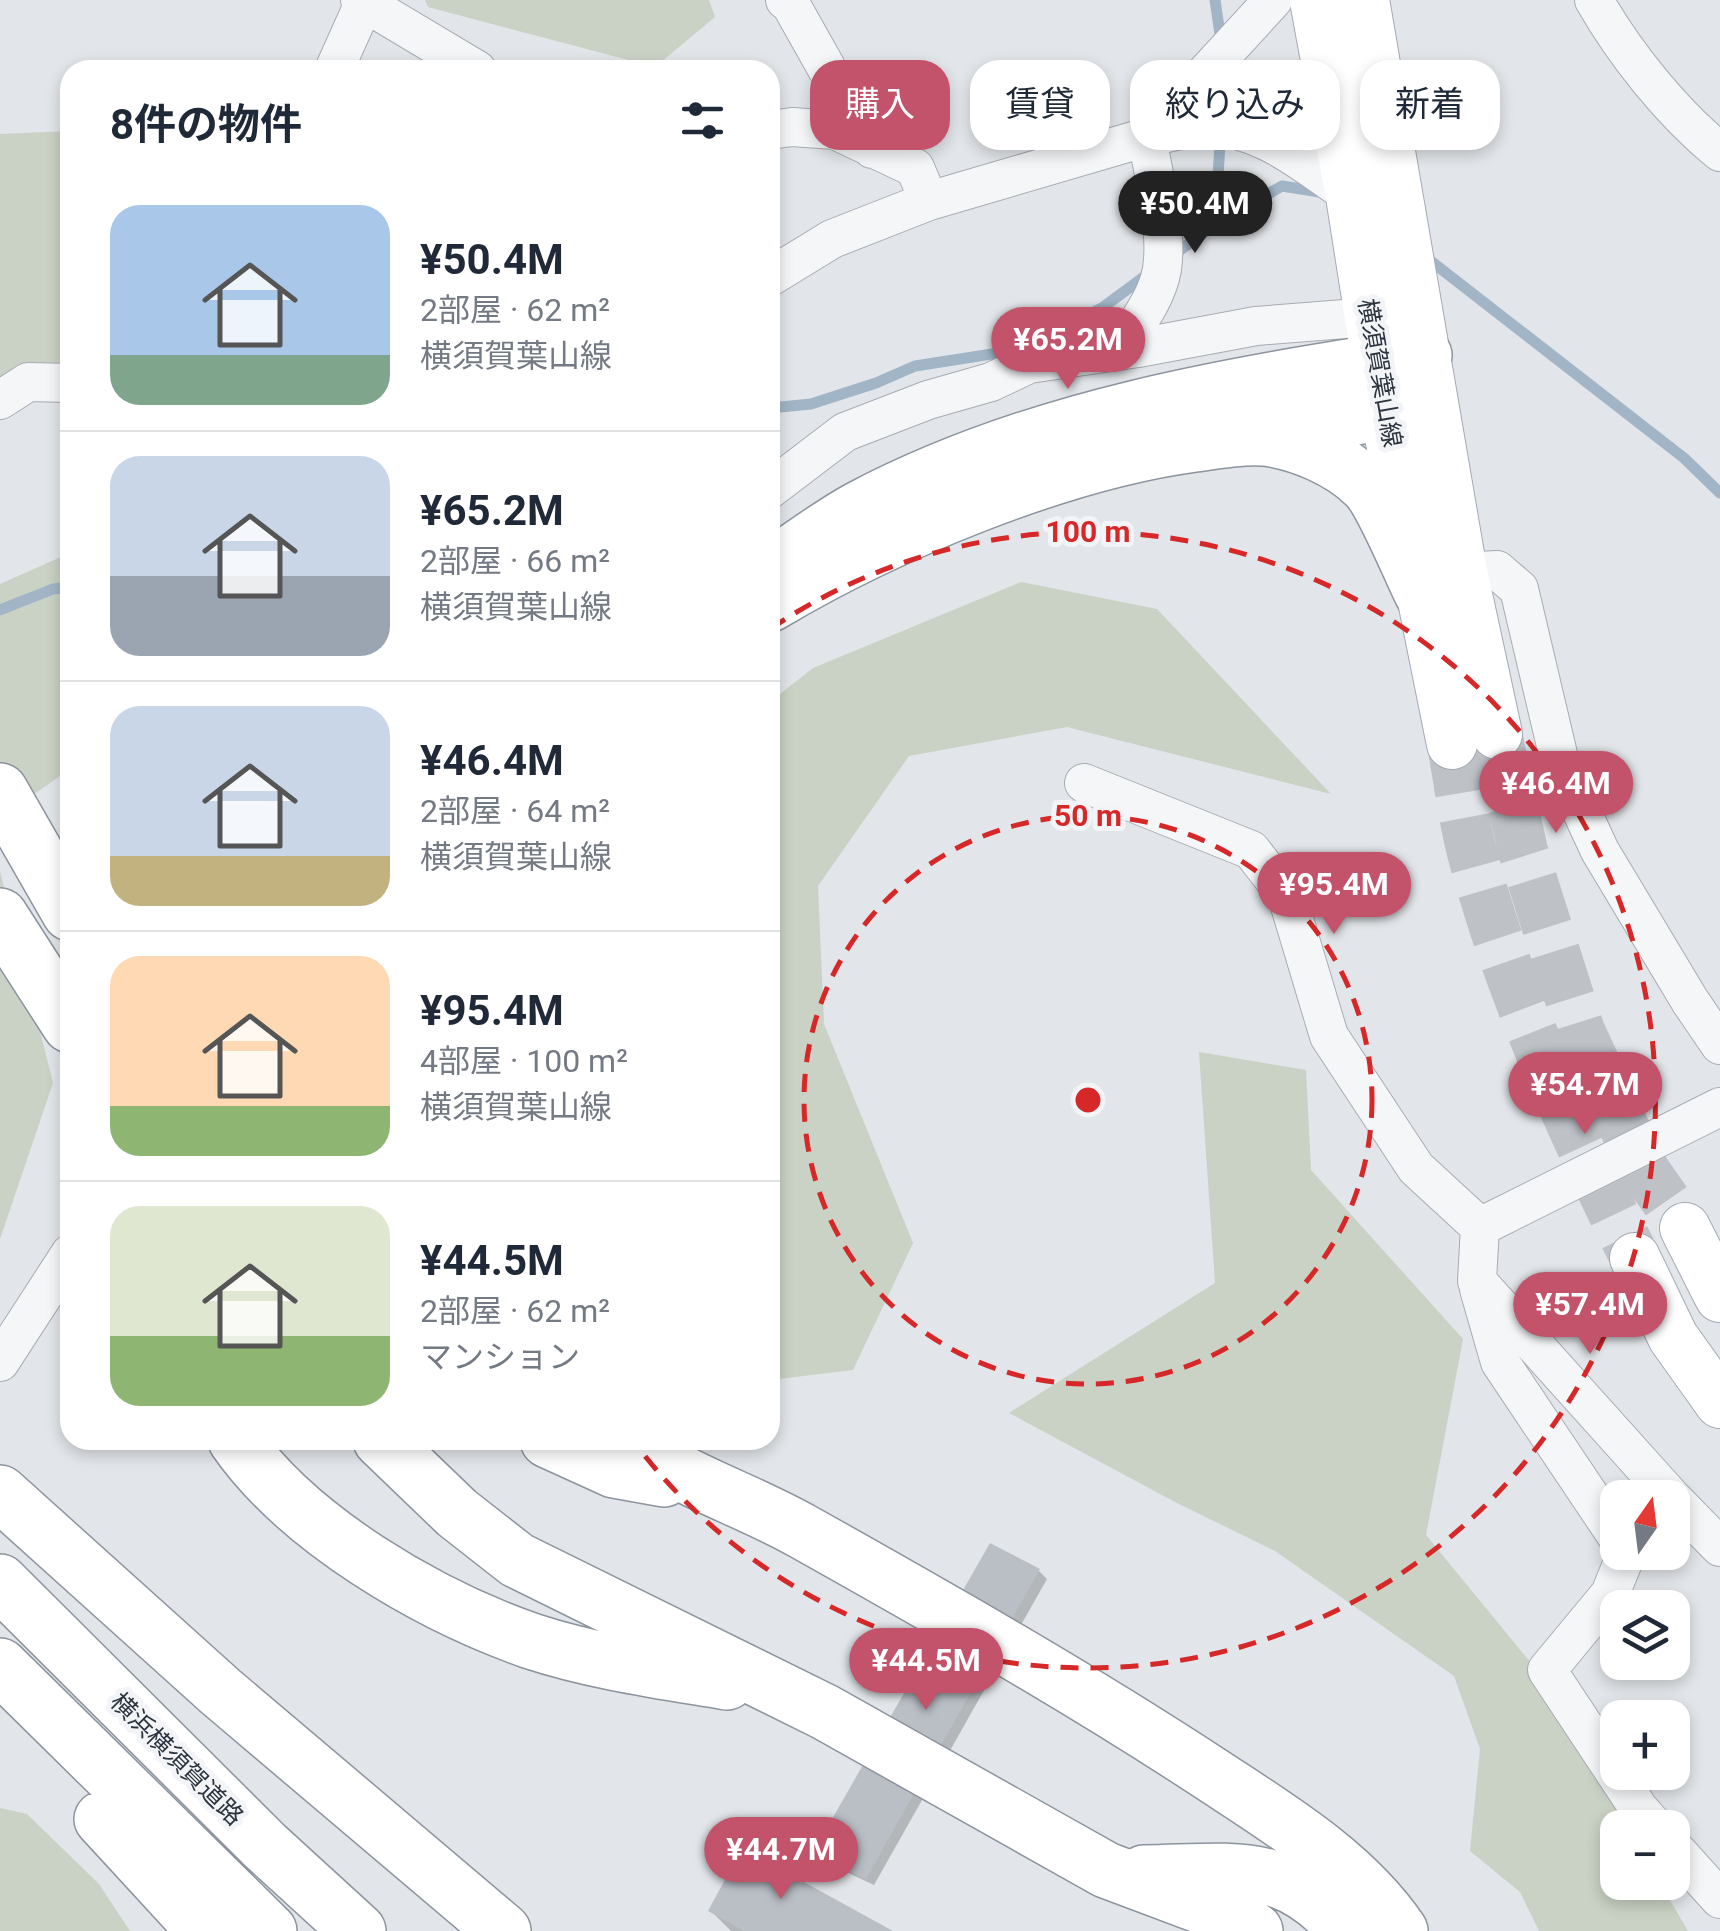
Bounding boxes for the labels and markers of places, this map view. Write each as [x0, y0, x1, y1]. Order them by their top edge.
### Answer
pin: ¥50.4M [1114, 171, 1276, 256]
pin: ¥65.2M [987, 307, 1149, 392]
pin: ¥46.4M [1475, 751, 1637, 836]
pin: ¥95.4M [1253, 852, 1415, 937]
pin: ¥54.7M [1504, 1052, 1666, 1137]
centre of rings [1070, 1082, 1106, 1118]
pin: ¥57.4M [1509, 1272, 1671, 1357]
pin: ¥44.5M [845, 1628, 1007, 1713]
pin: ¥44.7M [700, 1817, 862, 1902]

